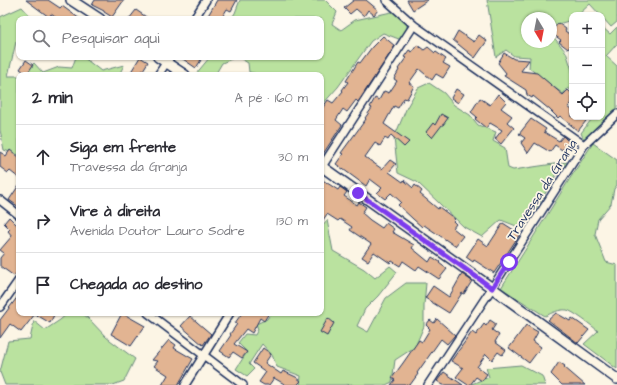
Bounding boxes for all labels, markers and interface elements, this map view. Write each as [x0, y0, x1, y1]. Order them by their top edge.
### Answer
north arrow [521, 12, 557, 48]
map controls [569, 12, 605, 120]
button: + [569, 12, 605, 48]
search box [16, 16, 324, 60]
icon: search [30, 27, 52, 49]
text: Pesquisar aqui [62, 28, 159, 49]
button: − [569, 48, 605, 84]
button: locate [569, 84, 605, 120]
text: 2 min [32, 86, 73, 110]
text: A pé · 160 m [235, 89, 308, 107]
street label: Travessa da Granja [503, 136, 582, 244]
text: Siga em frente [70, 137, 176, 158]
icon: ahead [32, 146, 54, 168]
text: 30 m [278, 148, 308, 166]
text: Travessa da Granja [70, 158, 187, 176]
route end [349, 184, 367, 202]
text: Vire à direita [70, 201, 160, 222]
icon: right [32, 210, 54, 232]
text: 130 m [276, 212, 308, 230]
text: Avenida Doutor Lauro Sodre [70, 222, 245, 240]
route start [500, 253, 518, 271]
icon: arrive [32, 274, 54, 296]
text: Chegada ao destino [70, 274, 203, 295]

